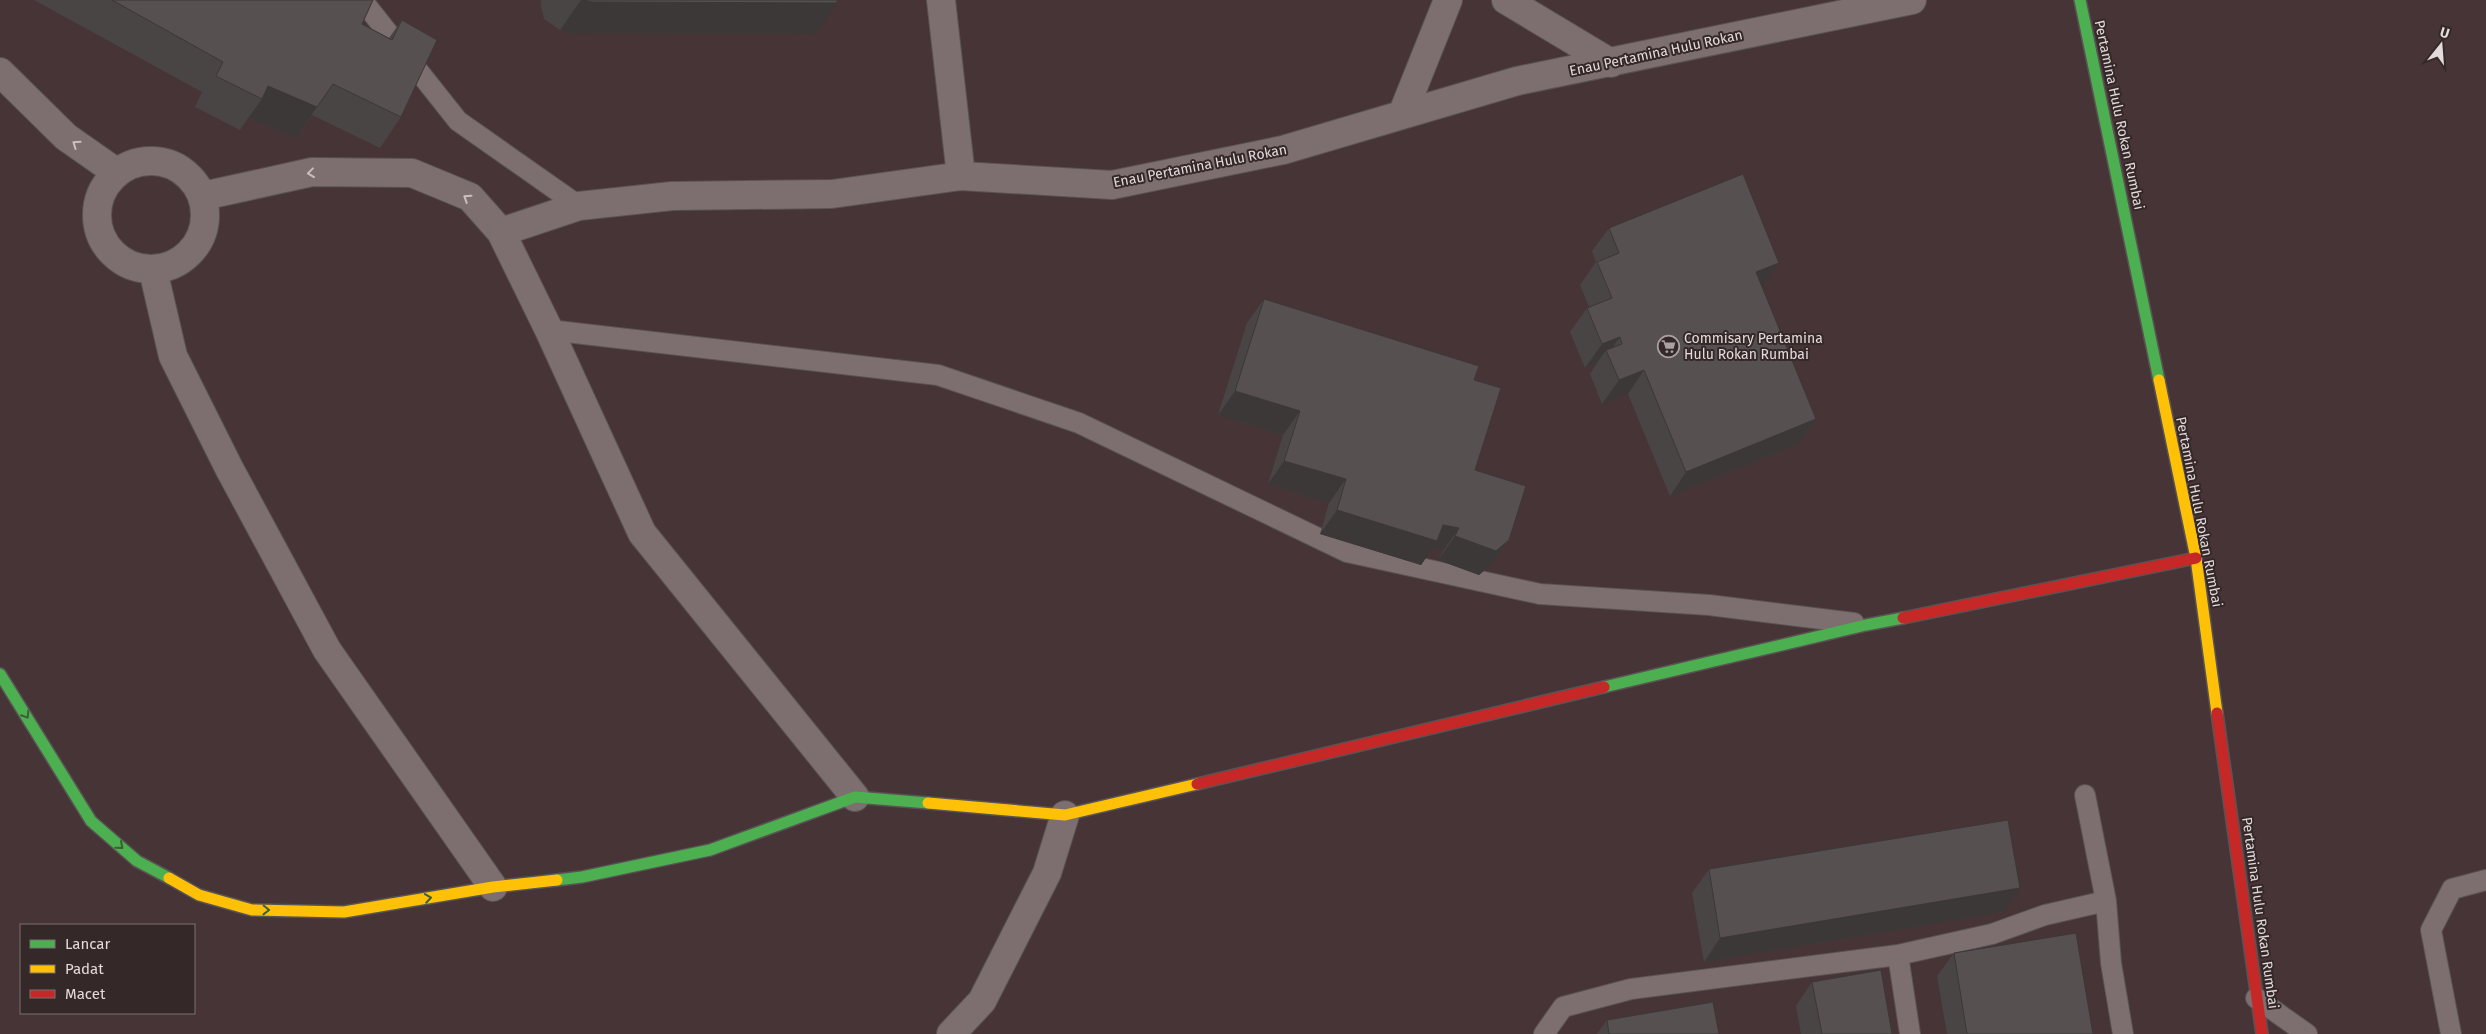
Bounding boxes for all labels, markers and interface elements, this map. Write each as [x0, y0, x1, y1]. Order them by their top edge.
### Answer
street label: Pertamina Hulu Rokan Rumbai [2091, 18, 2147, 212]
north arrow [2416, 20, 2466, 70]
text: U [2438, 24, 2452, 43]
street label: Enau Pertamina Hulu Rokan [1568, 26, 1744, 80]
one-way arrow [72, 141, 82, 150]
street label: Enau Pertamina Hulu Rokan [1112, 141, 1288, 191]
one-way arrow [306, 167, 314, 178]
one-way arrow [463, 195, 473, 204]
place label: Commisary Pertamina Hulu Rokan Rumbai [1684, 330, 1823, 363]
supermarket icon: Commisary Pertamina Hulu Rokan Rumbai [1656, 334, 1680, 358]
street label: Pertamina Hulu Rokan Rumbai [2172, 415, 2226, 609]
one-way arrow [19, 710, 29, 719]
street label: Pertamina Hulu Rokan Rumbai [2238, 816, 2282, 1010]
one-way arrow [114, 840, 123, 849]
one-way arrow [423, 893, 432, 903]
one-way arrow [262, 905, 270, 915]
legend [20, 924, 195, 1014]
text: Lancar [65, 935, 110, 953]
text: Padat [65, 960, 104, 978]
text: Macet [65, 985, 106, 1003]

